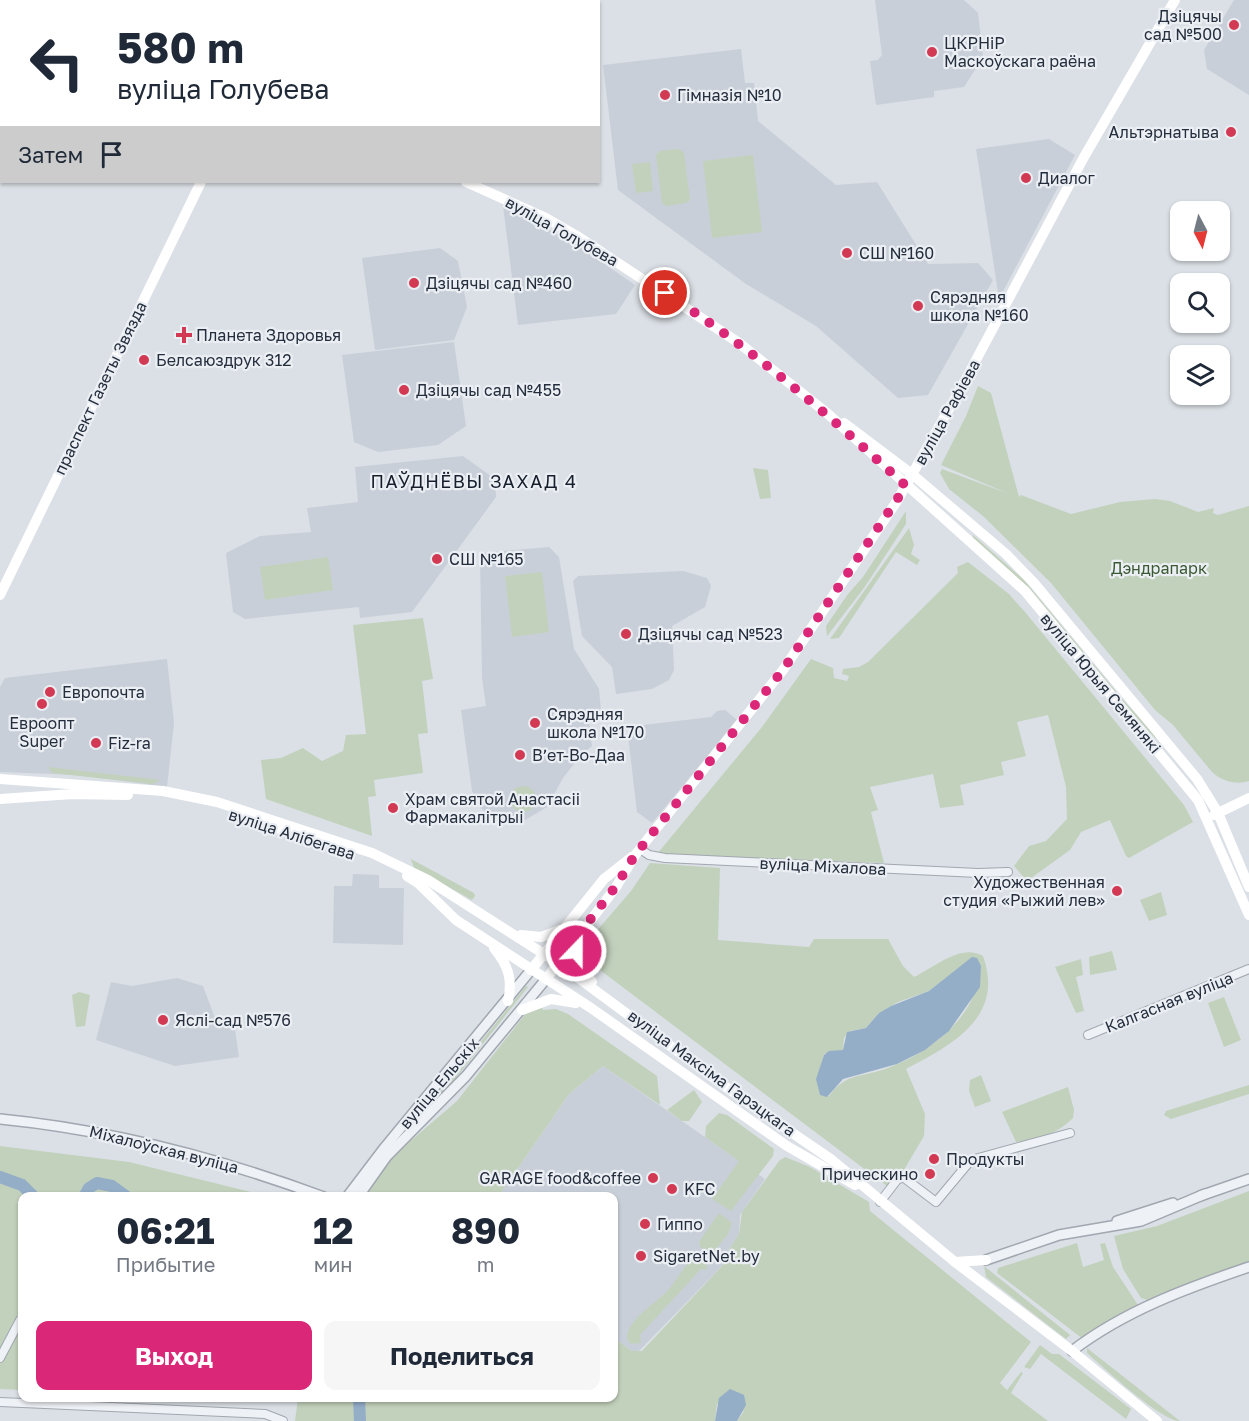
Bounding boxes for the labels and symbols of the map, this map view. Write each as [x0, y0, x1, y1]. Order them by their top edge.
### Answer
place label: Дзіцячы сад №500 [1144, 6, 1222, 44]
marker: Дзіцячы сад №500 [1227, 18, 1241, 32]
place label: ЦКРНіР Маскоўскага раёна [944, 33, 1096, 71]
marker: ЦКРНіР Маскоўскага раёна [925, 45, 939, 59]
place label: Гімназія №10 [677, 85, 782, 105]
marker: Гімназія №10 [658, 88, 672, 102]
place label: Альтэрнатыва [1109, 122, 1219, 142]
marker: Альтэрнатыва [1224, 125, 1238, 139]
place label: Диалог [1038, 168, 1095, 188]
marker: Диалог [1019, 171, 1033, 185]
street label: вуліца Голубева [502, 192, 622, 270]
north arrow [1170, 201, 1230, 261]
place label: СШ №160 [859, 243, 934, 263]
marker: СШ №160 [840, 246, 854, 260]
pin [639, 267, 690, 318]
place label: Дзіцячы сад №460 [426, 273, 572, 293]
marker: Дзіцячы сад №460 [407, 276, 421, 290]
place label: Сярэдняя школа №160 [930, 287, 1029, 325]
street label: праспект Газеты Звязда [49, 298, 151, 478]
marker: Сярэдняя школа №160 [911, 299, 925, 313]
place label: Планета Здоровья [196, 325, 341, 345]
marker: Планета Здоровья [177, 328, 191, 342]
place label: Белсаюздрук 312 [156, 350, 291, 370]
marker: Белсаюздрук 312 [137, 353, 151, 367]
street label: вуліца Рафіева [910, 356, 984, 468]
place label: Дзіцячы сад №455 [416, 380, 561, 400]
marker: Дзіцячы сад №455 [397, 383, 411, 397]
district label: ПАЎДНЁВЫ ЗАХАД 4 [371, 470, 577, 492]
place label: СШ №165 [449, 549, 524, 569]
marker: СШ №165 [430, 552, 444, 566]
park label: Дэндрапарк [1111, 558, 1207, 578]
street label: вуліца Юрыя Семянякі [1036, 609, 1166, 757]
place label: Дзіцячы сад №523 [638, 624, 783, 644]
marker: Дзіцячы сад №523 [619, 627, 633, 641]
place label: Европочта [62, 682, 145, 702]
marker: Европочта [43, 685, 57, 699]
marker: Евроопт Super [35, 697, 49, 711]
place label: Сярэдняя школа №170 [547, 704, 644, 742]
place label: Евроопт Super [9, 713, 75, 751]
marker: Сярэдняя школа №170 [528, 716, 542, 730]
place label: Fiz-ra [108, 733, 151, 753]
marker: Fiz-ra [89, 736, 103, 750]
place label: Вʼет-Во-Даа [532, 745, 625, 765]
marker: Вʼет-Во-Даа [513, 748, 527, 762]
place label: Храм святой Анастасіі Фармакалітрыі [405, 789, 580, 827]
marker: Храм святой Анастасіі Фармакалітрыі [386, 801, 400, 815]
street label: вуліца Алібегава [226, 804, 358, 864]
street label: вуліца Міхалова [759, 853, 887, 879]
place label: Художественная студия «Рыжий лев» [943, 872, 1105, 910]
marker: Художественная студия «Рыжий лев» [1110, 884, 1124, 898]
position arrow [544, 919, 608, 983]
street label: Калгасная вуліца [1102, 967, 1236, 1037]
street label: вуліца Максіма Гарэцкага [624, 1005, 800, 1141]
place label: Яслі-сад №576 [175, 1010, 291, 1030]
marker: Яслі-сад №576 [156, 1013, 170, 1027]
street label: вуліца Ельскіх [395, 1033, 483, 1133]
street label: Міхалоўская вуліца [87, 1121, 241, 1177]
place label: Продукты [946, 1149, 1024, 1169]
marker: Продукты [927, 1152, 941, 1166]
place label: Прическино [821, 1164, 918, 1184]
marker: Прическино [923, 1167, 937, 1181]
place label: GARAGE food&coffee [479, 1168, 641, 1188]
marker: GARAGE food&coffee [646, 1171, 660, 1185]
place label: KFC [684, 1179, 715, 1199]
marker: KFC [665, 1182, 679, 1196]
place label: Гиппо [657, 1214, 703, 1234]
marker: Гиппо [638, 1217, 652, 1231]
place label: SigaretNet.by [653, 1246, 760, 1266]
marker: SigaretNet.by [634, 1249, 648, 1263]

